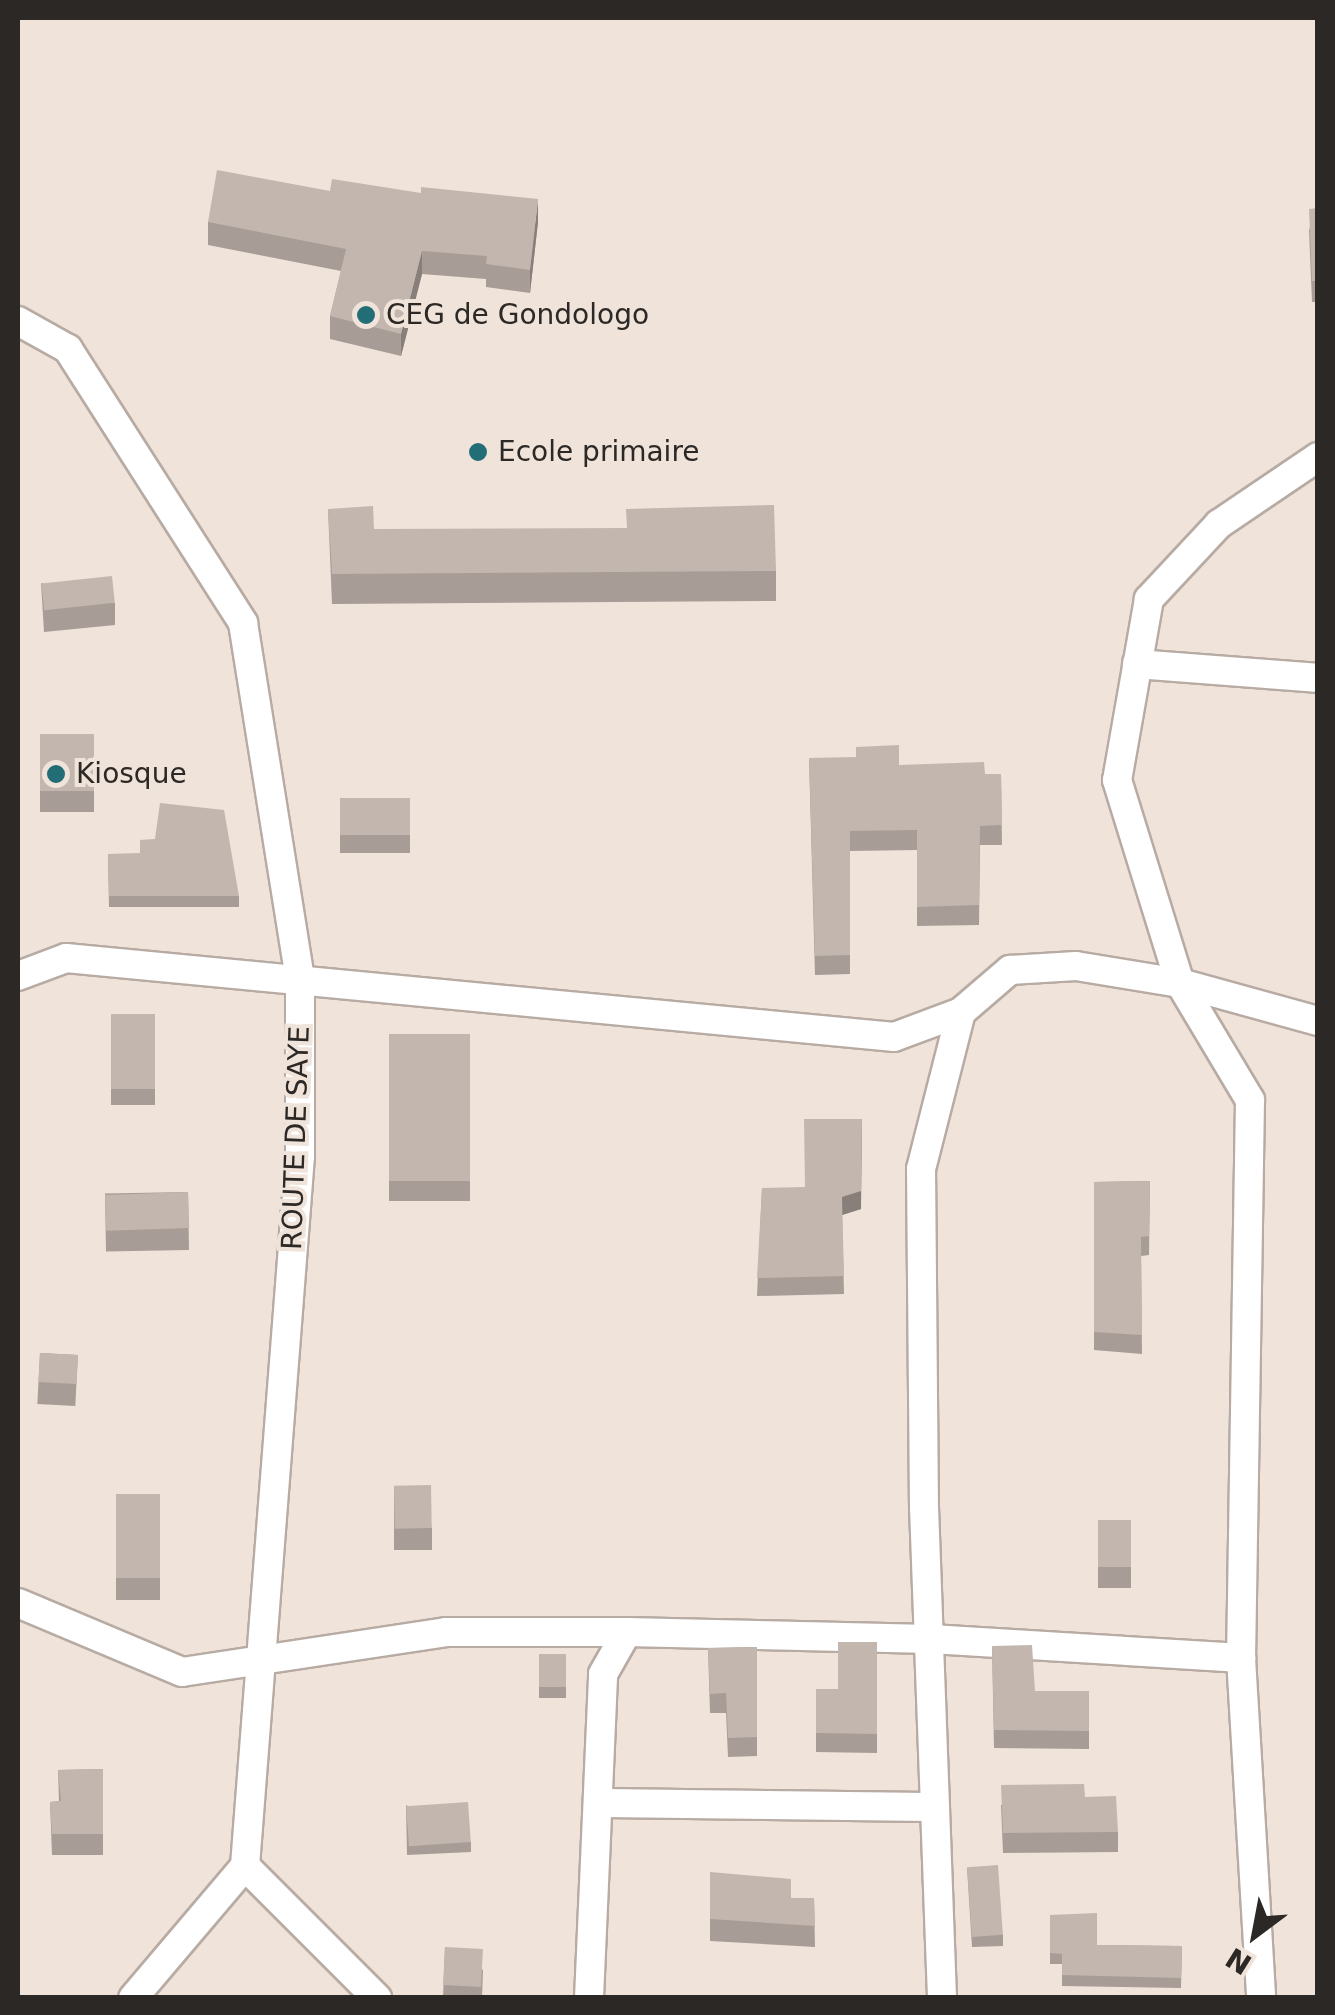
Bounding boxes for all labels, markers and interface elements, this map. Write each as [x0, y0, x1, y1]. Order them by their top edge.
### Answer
place label: CEG de Gondologo [386, 298, 649, 332]
marker: CEG de Gondologo [355, 304, 377, 326]
place label: Ecole primaire [498, 435, 700, 469]
marker: Ecole primaire [467, 441, 489, 463]
place label: Kiosque [76, 757, 187, 791]
marker: Kiosque [45, 763, 67, 785]
street label: ROUTE DE SAYE [275, 1026, 317, 1250]
north arrow [1205, 1885, 1305, 1985]
text: N [1220, 1941, 1258, 1981]

